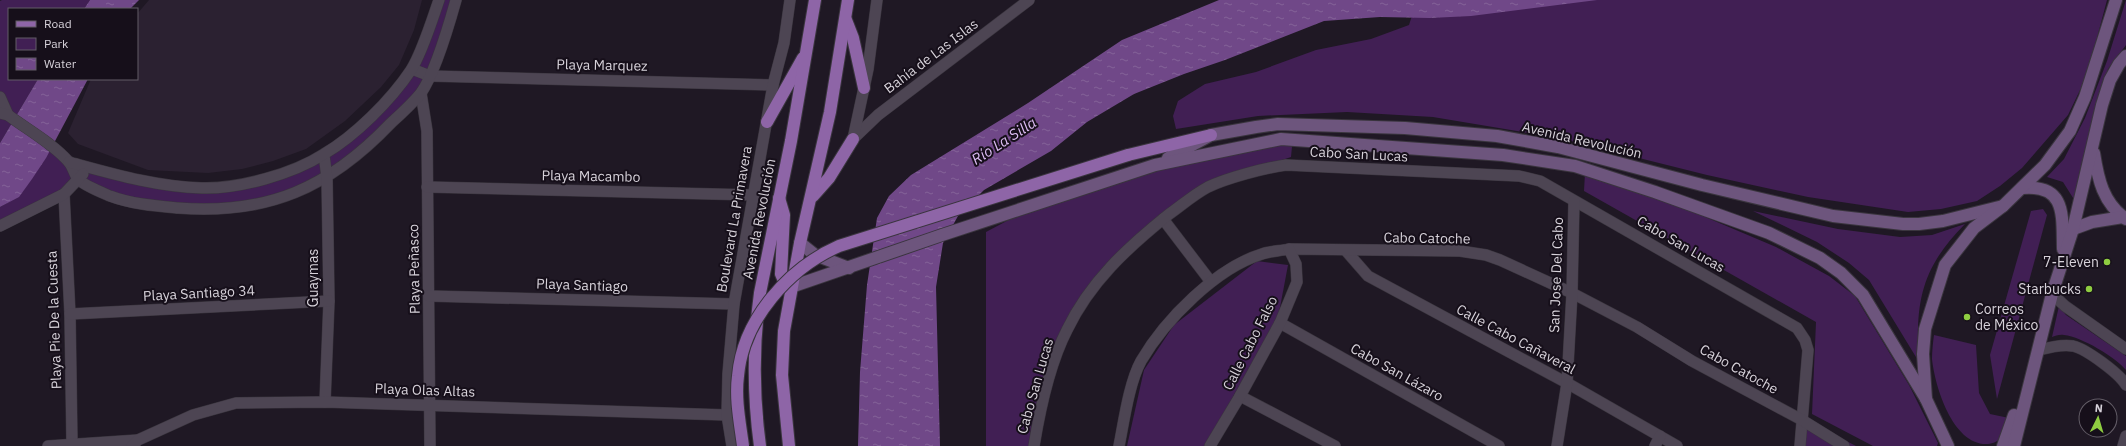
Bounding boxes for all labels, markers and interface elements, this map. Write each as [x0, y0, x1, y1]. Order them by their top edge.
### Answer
legend [8, 8, 138, 80]
street label: Bahía de Las Islas [880, 15, 982, 97]
text: Road [44, 16, 72, 31]
text: Park [44, 36, 69, 51]
street label: Playa Marquez [556, 55, 648, 75]
text: Water [44, 56, 77, 71]
water label: Río La Silla [968, 112, 1040, 169]
street label: Avenida Revolución [1520, 117, 1644, 163]
street label: Cabo San Lucas [1309, 142, 1409, 166]
street label: Boulevard La Primavera [712, 144, 756, 294]
street label: Avenida Revolución [738, 157, 780, 281]
street label: Playa Macambo [541, 166, 641, 186]
street label: Cabo San Lucas [1634, 212, 1728, 276]
street label: San Jose Del Cabo [1545, 217, 1567, 333]
street label: Playa Peñasco [404, 224, 424, 314]
street label: Cabo Catoche [1383, 228, 1471, 248]
street label: Guaymas [304, 249, 322, 307]
street label: Playa Pie De la Cuesta [43, 250, 65, 390]
place label: 7-Eleven [2043, 253, 2099, 271]
marker: 7-Eleven [2102, 257, 2112, 267]
street label: Playa Santiago [536, 274, 628, 296]
place label: Starbucks [2018, 280, 2081, 298]
street label: Playa Santiago 34 [143, 281, 255, 305]
marker: Starbucks [2084, 284, 2094, 294]
street label: Calle Cabo Falso [1219, 293, 1282, 393]
street label: Calle Cabo Cañaveral [1453, 300, 1579, 378]
place label: Correos de México [1975, 300, 2039, 334]
marker: Correos de México [1962, 312, 1972, 322]
street label: Cabo San Lucas [1013, 336, 1057, 436]
street label: Cabo San Lázaro [1347, 339, 1447, 405]
street label: Cabo Catoche [1697, 340, 1782, 398]
street label: Playa Olas Altas [374, 379, 476, 401]
north arrow [2078, 398, 2118, 438]
text: N [2094, 401, 2103, 415]

